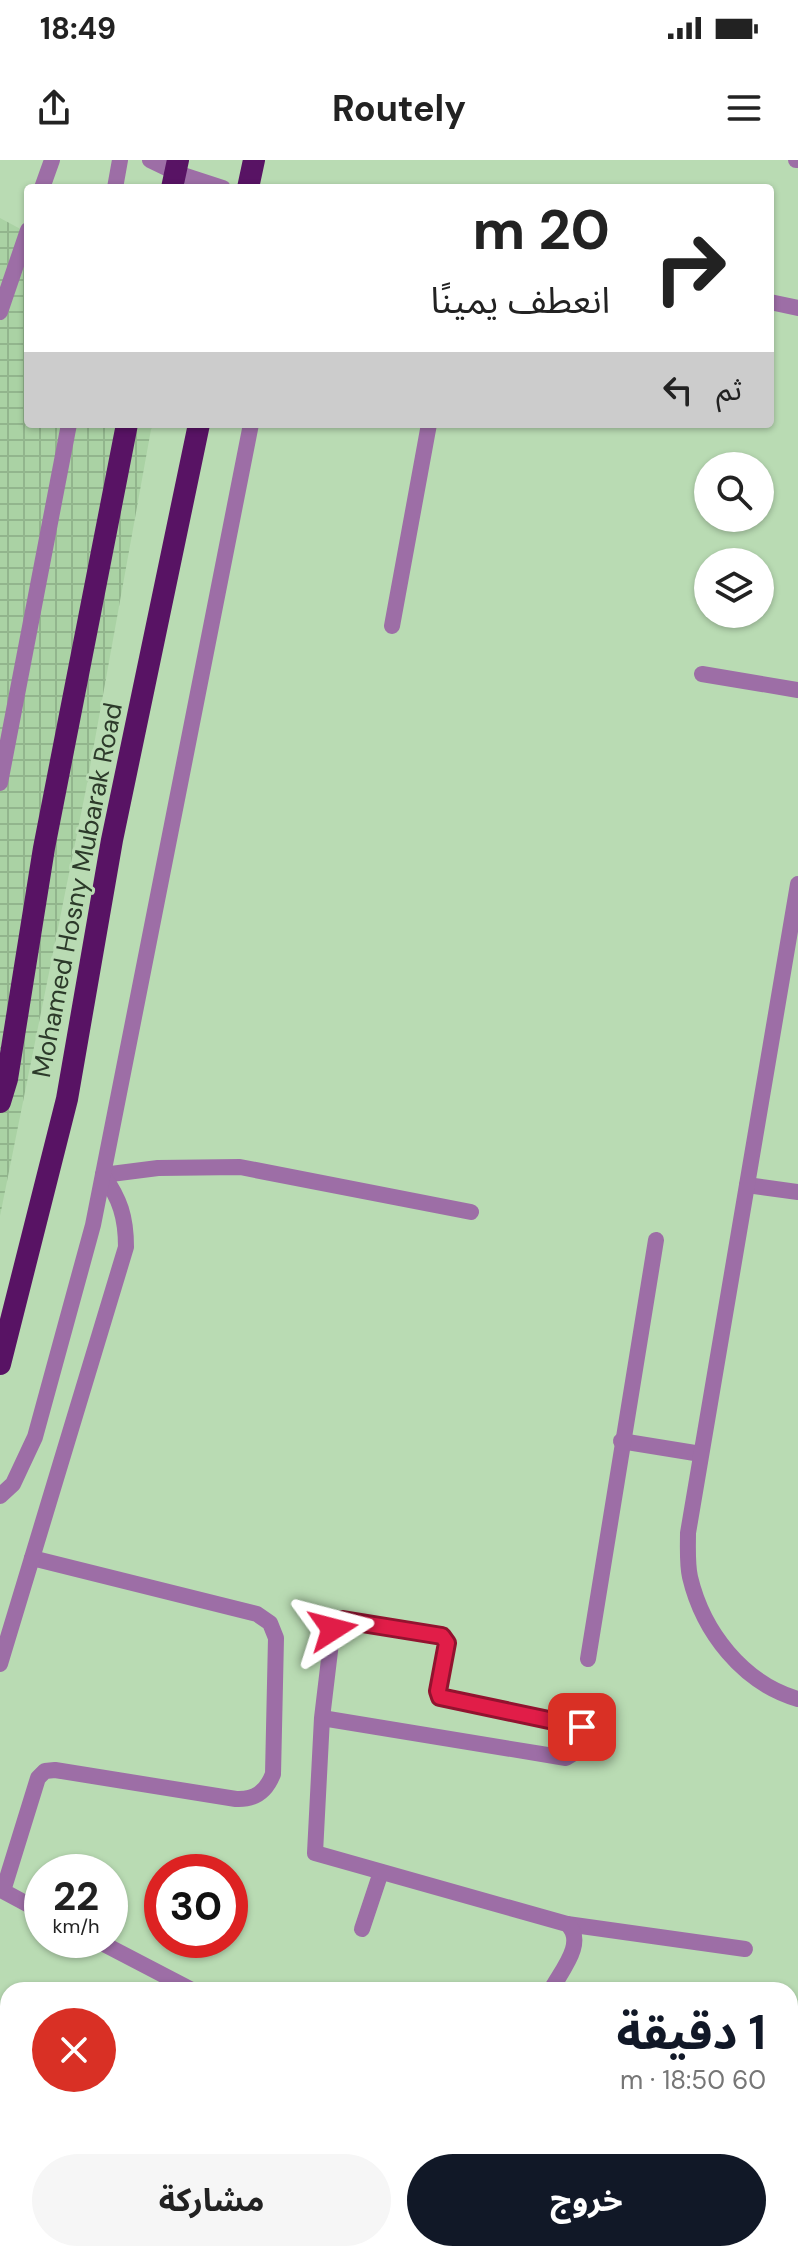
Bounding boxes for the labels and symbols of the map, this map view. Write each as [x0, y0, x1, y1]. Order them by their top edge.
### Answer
street label: Mohamed Hosny Mubarak Road [24, 700, 130, 1080]
position arrow [291, 1587, 375, 1671]
pin [548, 1693, 616, 1761]
speed limit sign: 30 [144, 1854, 248, 1958]

